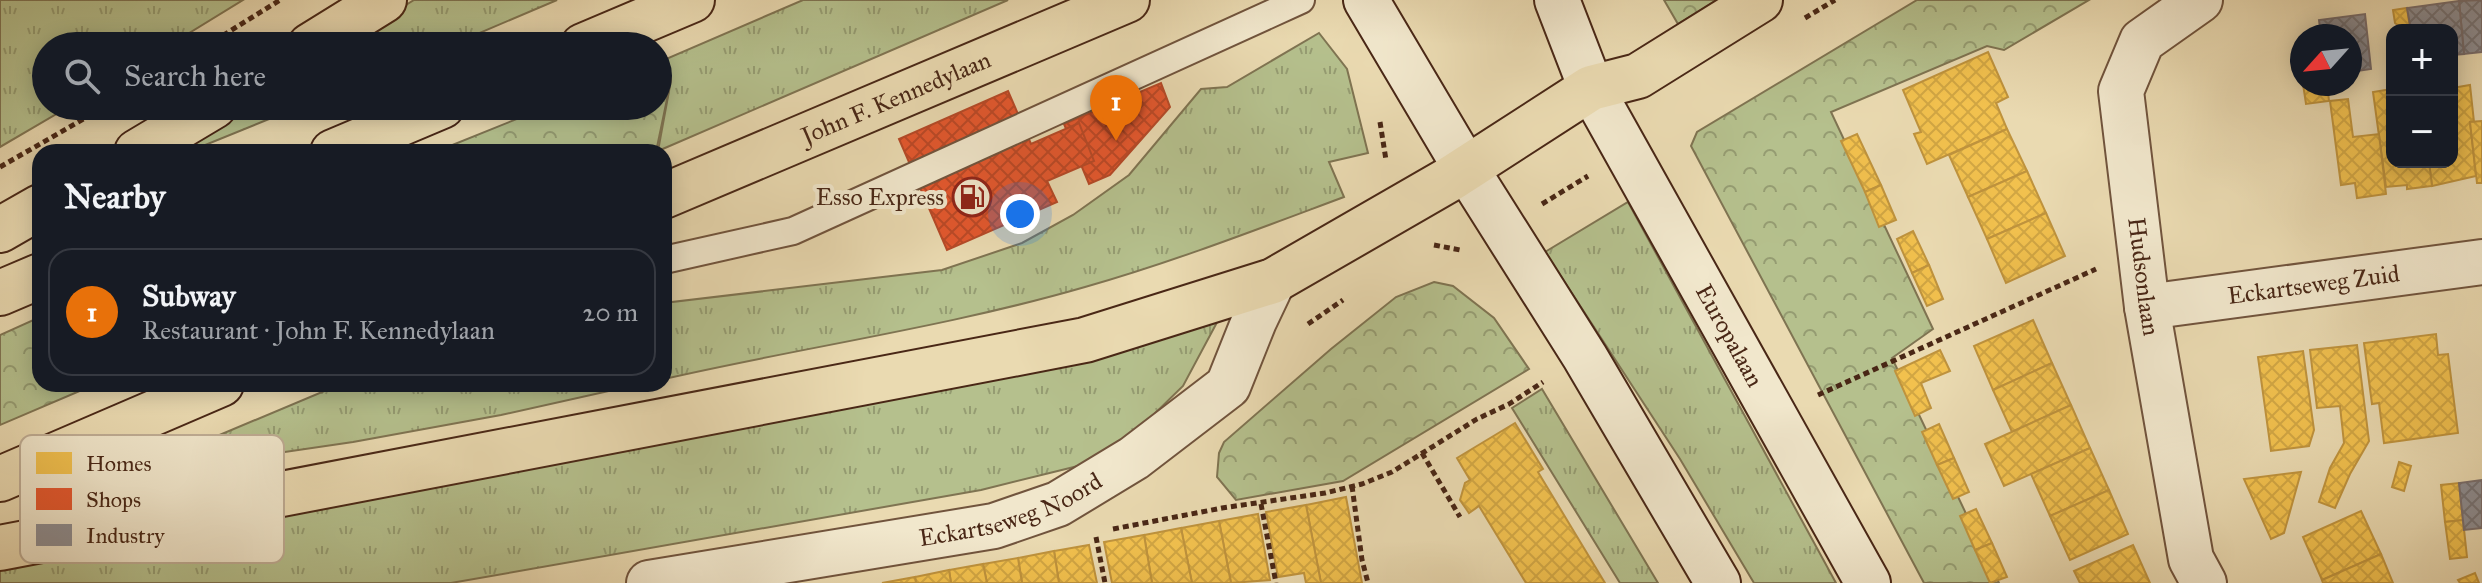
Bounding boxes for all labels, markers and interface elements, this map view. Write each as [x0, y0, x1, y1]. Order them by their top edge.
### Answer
north arrow [2290, 24, 2362, 96]
map controls [2386, 24, 2458, 168]
button: + [2386, 24, 2458, 96]
search box [32, 32, 672, 120]
street label: John F. Kennedylaan [794, 44, 995, 152]
icon: search [60, 54, 104, 98]
text: Search here [124, 58, 266, 94]
pin: 1 [1090, 75, 1142, 141]
button: − [2386, 96, 2458, 168]
text: Nearby [64, 176, 166, 217]
fuel station icon: Esso Express [951, 176, 993, 218]
place label: Esso Express [816, 182, 944, 212]
your location [1000, 194, 1040, 234]
street label: Hudsonlaan [2121, 215, 2167, 338]
street label: Eckartseweg Zuid [2226, 258, 2401, 311]
text: Subway [142, 278, 236, 314]
street label: Europalaan [1689, 279, 1770, 392]
text: 1 [87, 296, 97, 328]
text: 20 m [583, 296, 638, 328]
text: Restaurant · John F. Kennedylaan [142, 314, 495, 346]
legend [20, 435, 284, 563]
text: Homes [86, 450, 152, 477]
street label: Eckartseweg Noord [917, 466, 1107, 553]
text: Shops [86, 486, 141, 513]
text: Industry [86, 522, 165, 549]

